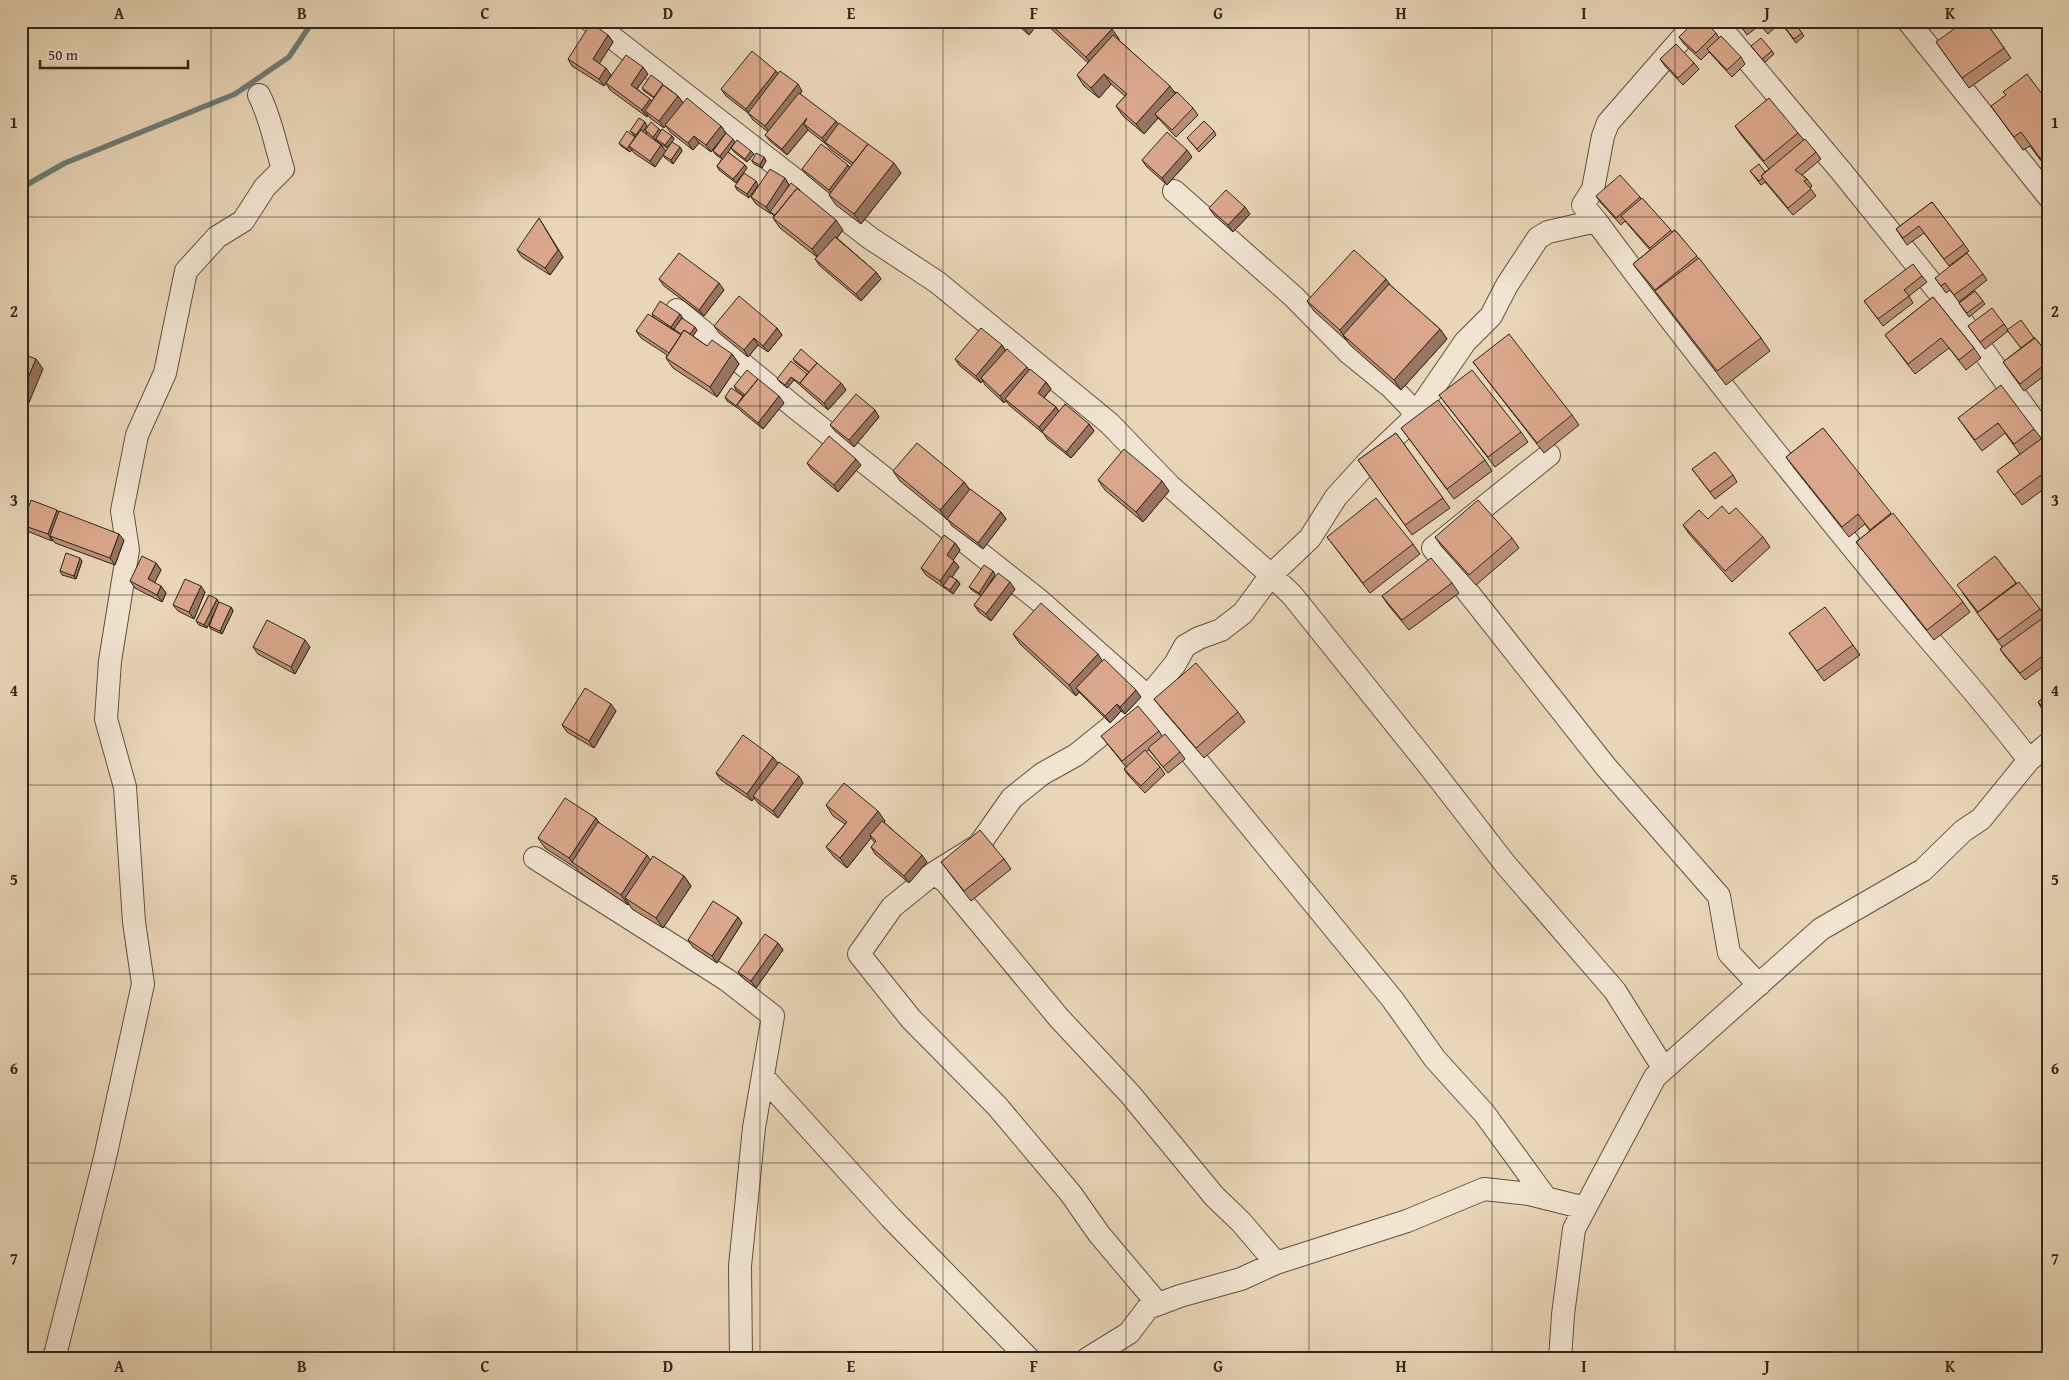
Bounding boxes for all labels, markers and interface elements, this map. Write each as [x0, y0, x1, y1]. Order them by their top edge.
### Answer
text: A [114, 1, 125, 25]
text: B [297, 1, 307, 25]
text: C [480, 1, 490, 25]
text: D [663, 1, 673, 25]
text: E [847, 1, 856, 25]
text: F [1030, 1, 1038, 25]
text: G [1213, 1, 1223, 25]
text: H [1395, 1, 1407, 25]
text: I [1581, 1, 1587, 25]
text: J [1761, 1, 1770, 25]
text: K [1945, 1, 1956, 25]
scale bar [40, 38, 188, 70]
text: 50 m [48, 44, 79, 65]
text: 1 [10, 110, 18, 134]
text: 1 [2051, 110, 2059, 134]
text: 2 [10, 299, 18, 323]
text: 2 [2051, 299, 2059, 323]
text: 3 [10, 488, 18, 512]
text: 3 [2051, 488, 2059, 512]
text: 4 [10, 678, 18, 702]
text: 4 [2051, 678, 2059, 702]
text: 5 [10, 867, 18, 891]
text: 5 [2051, 867, 2059, 891]
text: 6 [10, 1056, 18, 1080]
text: 6 [2051, 1056, 2059, 1080]
text: 7 [10, 1246, 18, 1270]
text: 7 [2051, 1246, 2059, 1270]
text: A [114, 1354, 125, 1378]
text: B [297, 1354, 307, 1378]
text: C [480, 1354, 490, 1378]
text: D [663, 1354, 673, 1378]
text: E [847, 1354, 856, 1378]
text: F [1030, 1354, 1038, 1378]
text: G [1213, 1354, 1223, 1378]
text: H [1395, 1354, 1407, 1378]
text: I [1581, 1354, 1587, 1378]
text: J [1761, 1354, 1770, 1378]
text: K [1945, 1354, 1956, 1378]

